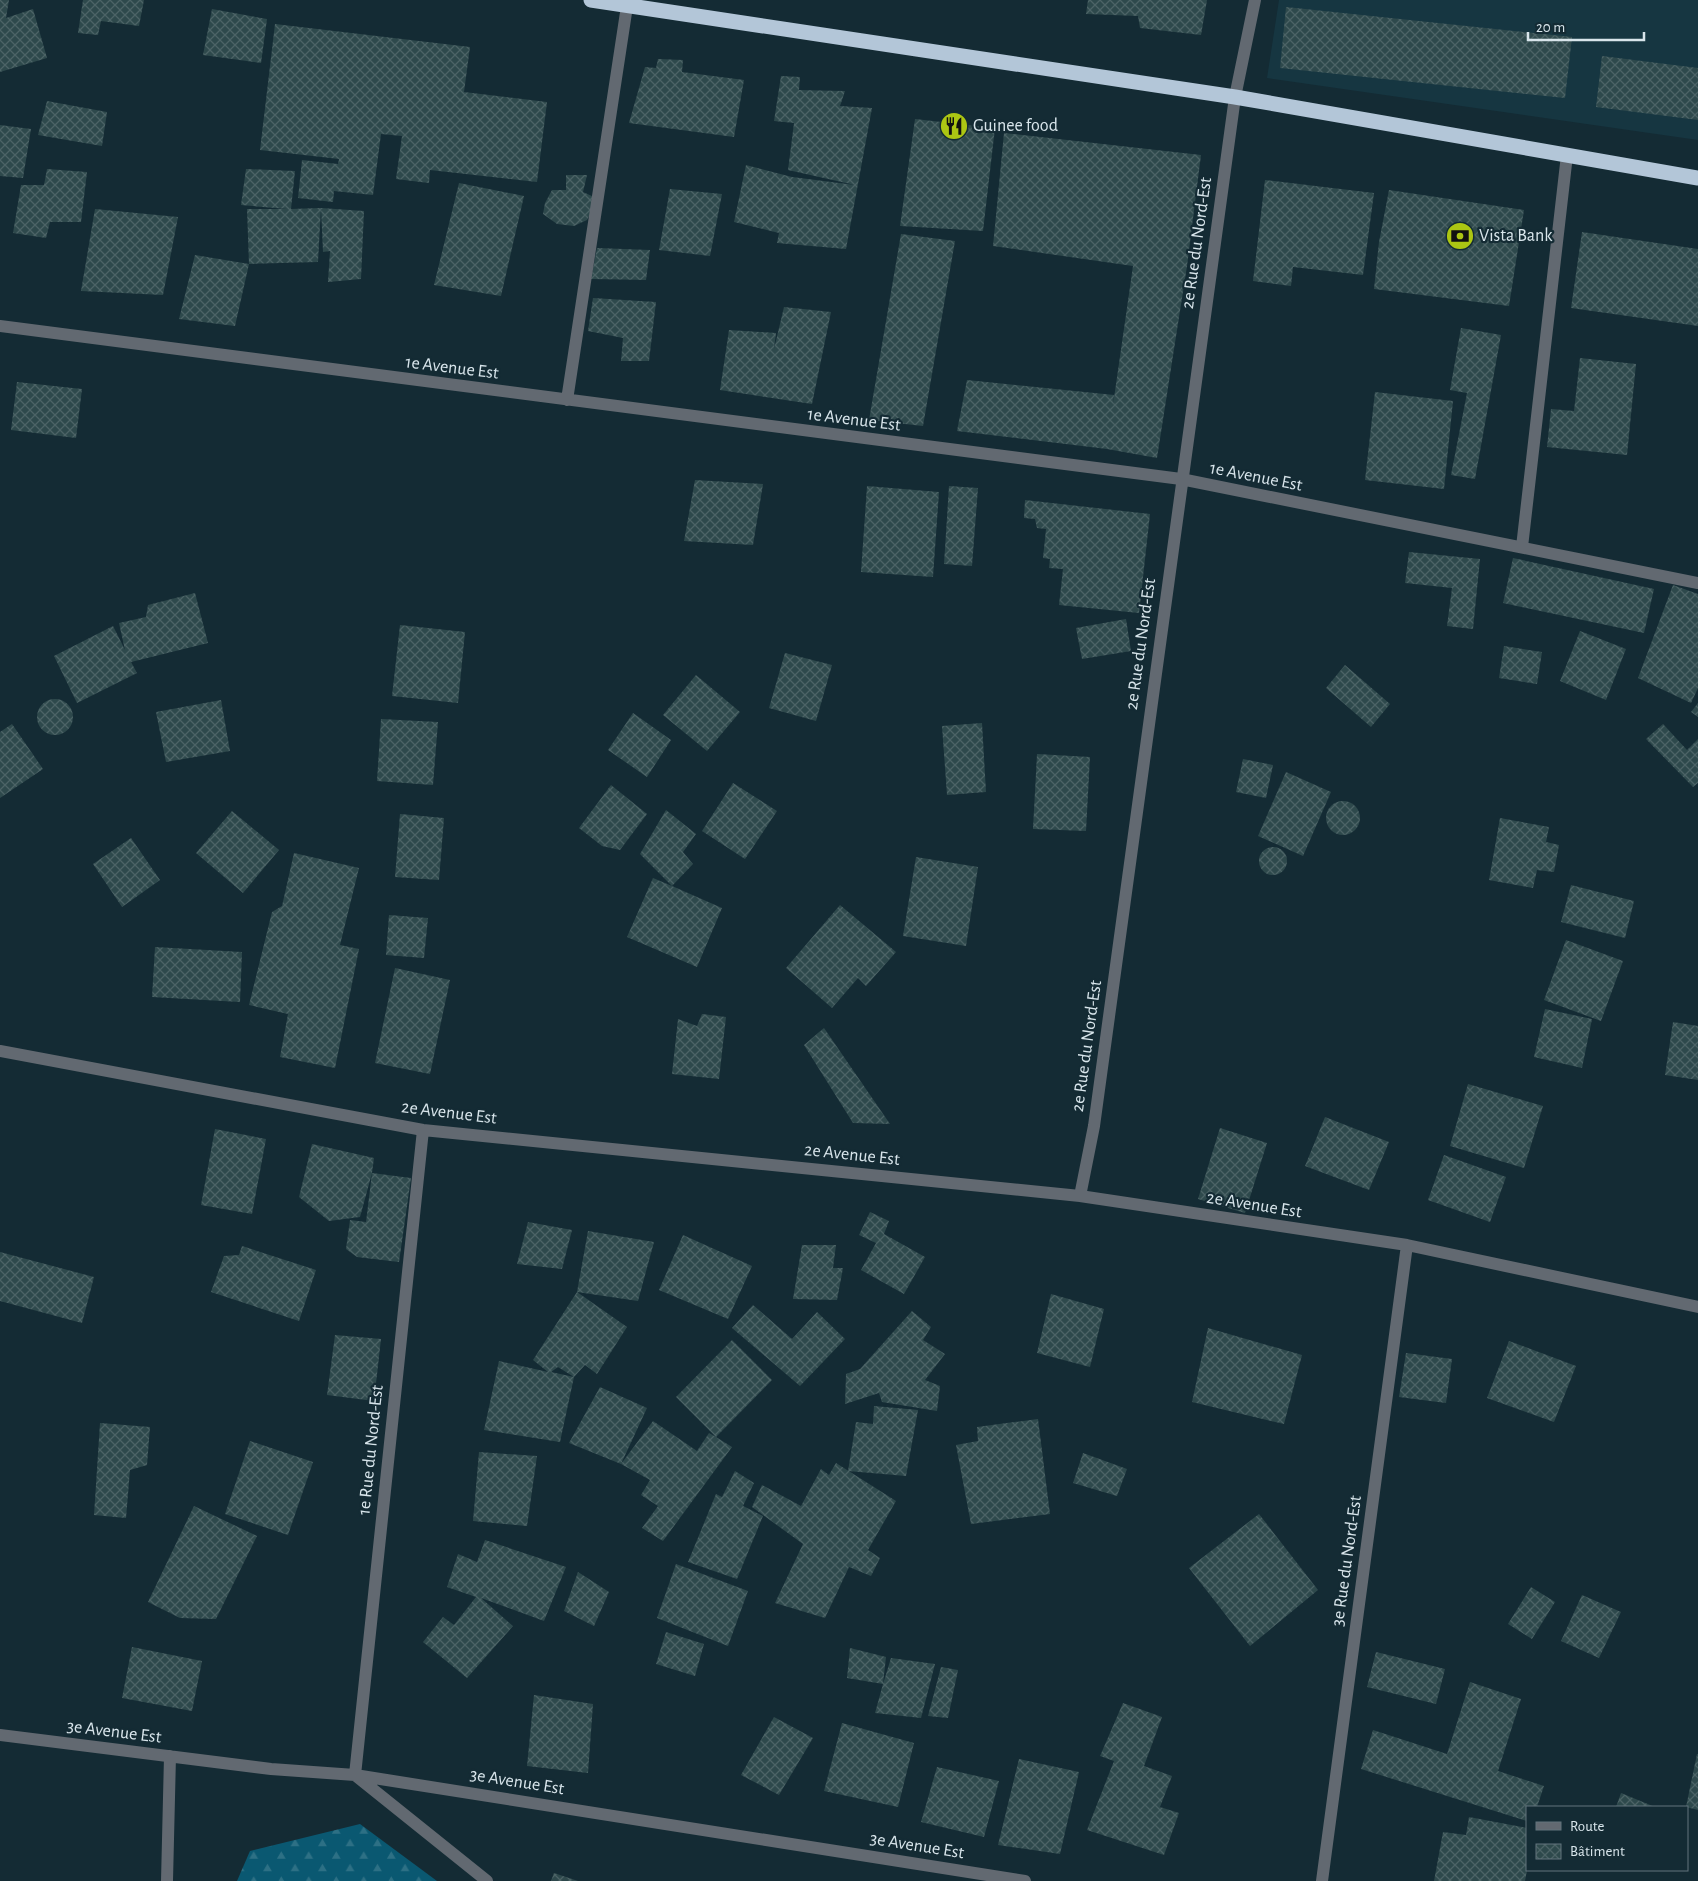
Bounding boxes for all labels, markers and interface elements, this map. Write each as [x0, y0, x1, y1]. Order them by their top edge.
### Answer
scale bar [1528, 10, 1644, 42]
text: 20 m [1536, 20, 1565, 35]
restaurant icon: Guinee food [939, 111, 969, 141]
place label: Guinee food [973, 117, 1058, 135]
street label: 2e Rue du Nord-Est [1179, 176, 1215, 310]
bank icon: Vista Bank [1445, 221, 1475, 251]
place label: Vista Bank [1479, 227, 1553, 245]
street label: 1e Avenue Est [404, 353, 500, 383]
street label: 1e Avenue Est [806, 405, 902, 435]
street label: 1e Avenue Est [1208, 459, 1304, 495]
street label: 2e Rue du Nord-Est [1123, 577, 1159, 711]
street label: 2e Rue du Nord-Est [1069, 979, 1105, 1113]
street label: 2e Avenue Est [400, 1098, 498, 1128]
street label: 2e Avenue Est [803, 1141, 901, 1169]
street label: 2e Avenue Est [1205, 1189, 1303, 1221]
street label: 1e Rue du Nord-Est [355, 1384, 387, 1516]
street label: 3e Rue du Nord-Est [1329, 1494, 1365, 1628]
street label: 3e Avenue Est [66, 1717, 163, 1747]
street label: 3e Avenue Est [469, 1766, 566, 1798]
legend [1526, 1806, 1688, 1871]
text: Route [1570, 1819, 1604, 1834]
street label: 3e Avenue Est [869, 1830, 966, 1862]
text: Bâtiment [1570, 1844, 1625, 1859]

